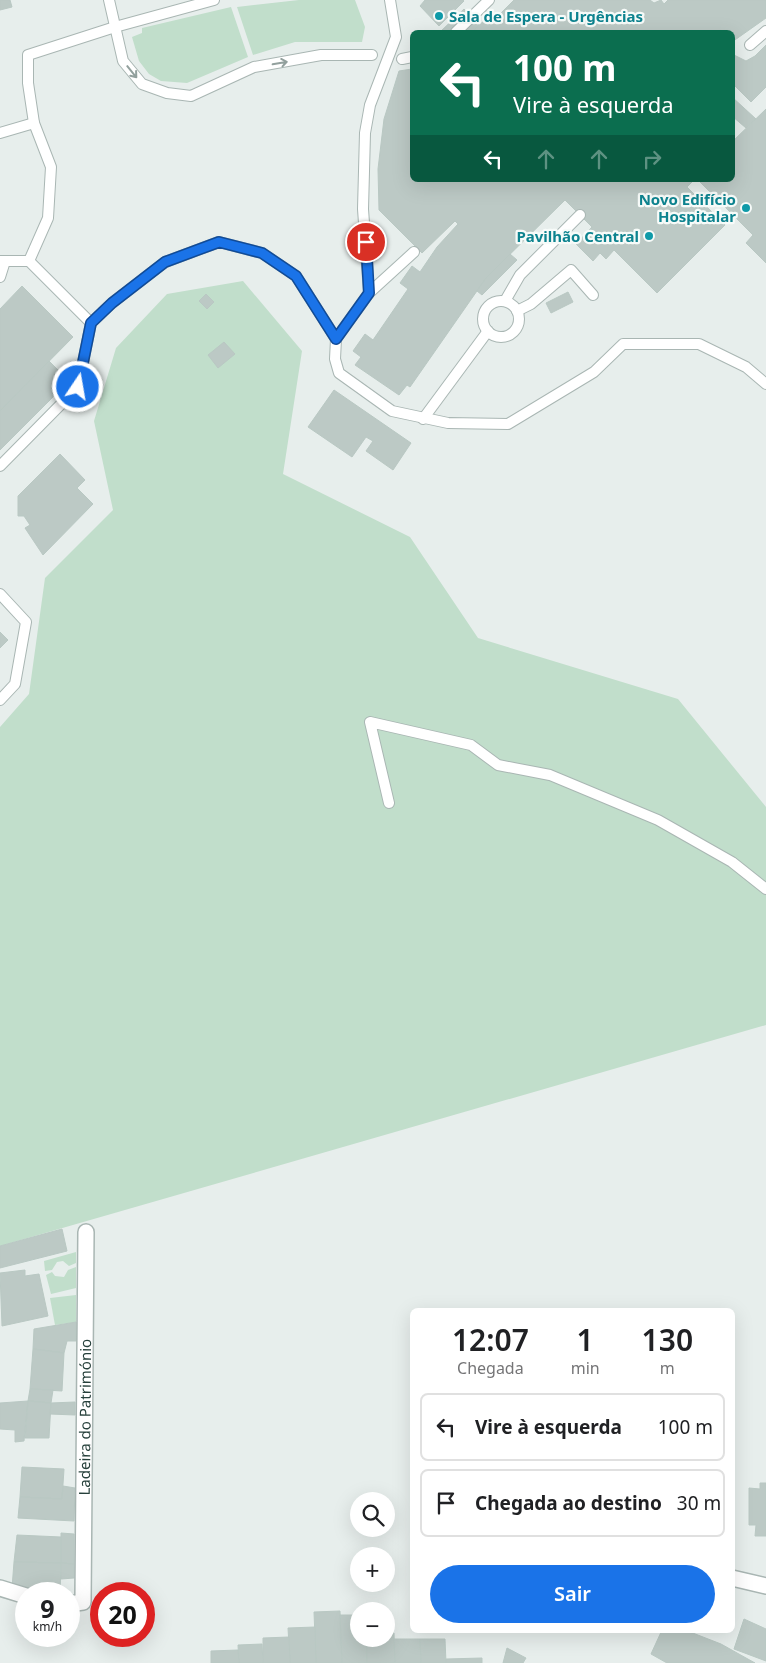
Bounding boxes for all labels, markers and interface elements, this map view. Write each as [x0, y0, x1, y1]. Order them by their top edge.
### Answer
place label: Sala de Espera - Urgências [449, 6, 643, 26]
marker: Sala de Espera - Urgências [433, 10, 445, 22]
text: 100 m [513, 44, 616, 91]
icon: left [430, 50, 495, 115]
one-way arrow [271, 57, 287, 67]
one-way arrow [126, 65, 137, 78]
text: Vire à esquerda [513, 89, 674, 119]
icon: left [479, 145, 507, 173]
icon: ahead [532, 145, 560, 173]
icon: ahead [585, 145, 613, 173]
icon: right [638, 145, 666, 173]
place label: Novo Edifício Hospitalar [639, 189, 736, 226]
marker: Novo Edifício Hospitalar [740, 202, 752, 214]
pin [345, 221, 387, 263]
place label: Pavilhão Central [516, 226, 639, 246]
icon: arrive [352, 228, 380, 256]
marker: Pavilhão Central [643, 230, 655, 242]
position arrow [51, 360, 103, 412]
text: 12:07 [452, 1319, 529, 1360]
text: 1 [577, 1319, 594, 1360]
text: 130 [642, 1319, 693, 1360]
street label: Ladeira do Património [74, 1339, 95, 1496]
text: Chegada [457, 1357, 524, 1379]
text: min [571, 1357, 600, 1379]
text: m [660, 1357, 675, 1379]
icon: left [432, 1413, 460, 1441]
text: Vire à esquerda [475, 1414, 622, 1440]
text: 100 m [658, 1414, 713, 1440]
icon: arrive [432, 1489, 460, 1517]
text: Chegada ao destino [475, 1490, 662, 1516]
text: 30 m [677, 1490, 721, 1516]
map controls [350, 1492, 395, 1647]
button: search [350, 1492, 395, 1537]
button: + [350, 1547, 395, 1592]
button: Sair [430, 1565, 715, 1623]
speed limit sign: 20 [90, 1582, 155, 1647]
text: 9 [40, 1591, 55, 1625]
button: − [350, 1602, 395, 1647]
text: km/h [33, 1618, 62, 1635]

